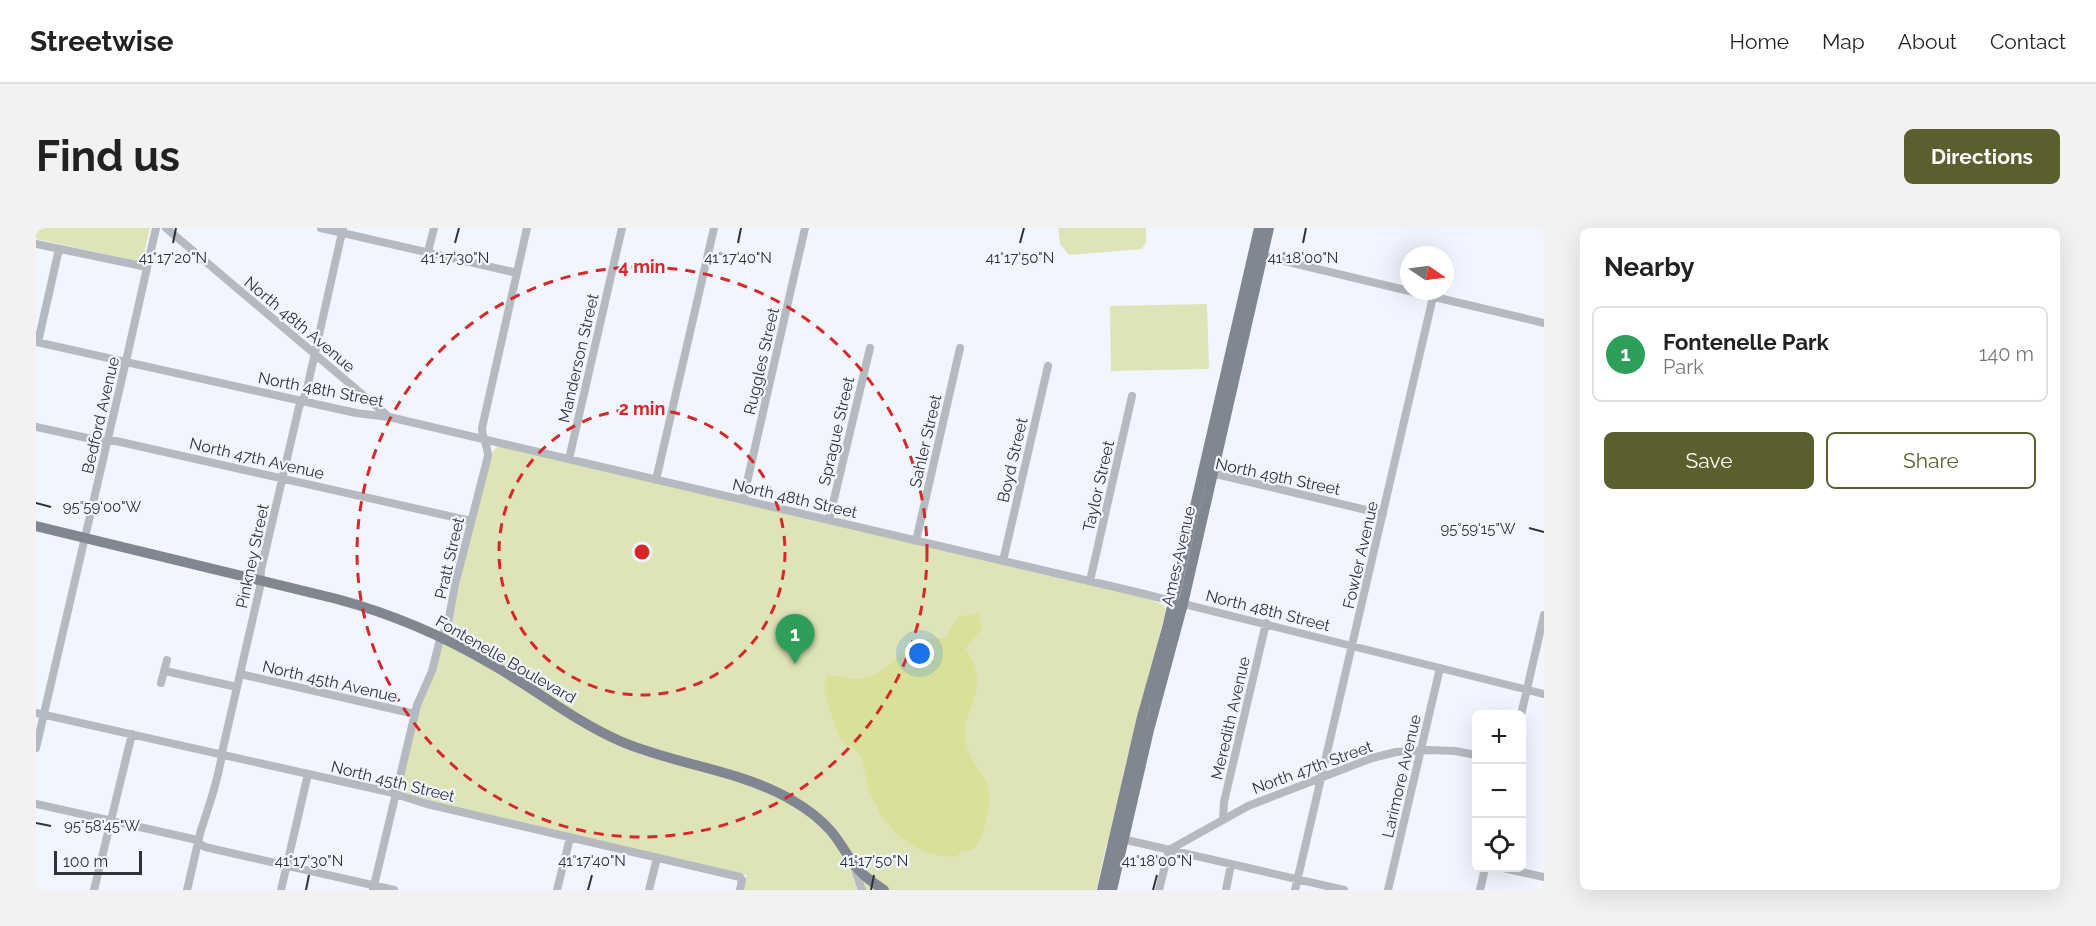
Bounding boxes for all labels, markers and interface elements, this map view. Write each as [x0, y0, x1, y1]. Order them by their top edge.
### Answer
text: Streetwise [30, 25, 174, 58]
text: Home [1730, 29, 1789, 54]
text: Map [1822, 29, 1865, 54]
text: About [1898, 29, 1957, 54]
text: Contact [1990, 29, 2066, 54]
button: Directions [1904, 129, 2060, 184]
text: Find us [36, 132, 180, 181]
north arrow [1400, 246, 1454, 300]
text: 41°17'20"N [139, 249, 207, 267]
text: 41°17'30"N [421, 249, 489, 267]
text: 41°17'40"N [704, 249, 772, 267]
text: 41°17'50"N [986, 249, 1054, 267]
text: 41°18'00"N [1268, 249, 1338, 267]
text: Nearby [1604, 252, 1694, 282]
text: 4 min [619, 256, 665, 277]
street label: North 48th Avenue [240, 273, 359, 376]
street label: Manderson Street [554, 291, 603, 425]
street label: Ruggles Street [740, 305, 783, 417]
text: Fontenelle Park [1663, 329, 1829, 355]
text: 1 [1621, 342, 1630, 366]
text: 140 m [1979, 342, 2034, 366]
street label: Bedford Avenue [78, 355, 123, 476]
text: Park [1663, 355, 1704, 379]
street label: North 48th Street [257, 368, 386, 411]
street label: Sprague Street [815, 374, 858, 487]
street label: Sahler Street [906, 392, 946, 490]
text: 2 min [619, 398, 665, 419]
street label: Boyd Street [993, 415, 1032, 504]
button: Save [1604, 432, 1814, 489]
button: Share [1826, 432, 2036, 489]
street label: North 47th Avenue [188, 434, 326, 483]
street label: Taylor Street [1079, 438, 1118, 533]
street label: North 49th Street [1214, 454, 1343, 499]
street label: North 48th Street [731, 475, 860, 522]
text: 95°59'00"W [63, 498, 142, 516]
street label: Fowler Avenue [1339, 499, 1382, 611]
street label: Pinkney Street [232, 501, 273, 610]
street label: Ames Avenue [1158, 504, 1199, 608]
street label: Pratt Street [431, 515, 468, 601]
text: 95°59'15"W [1441, 520, 1516, 538]
centre of rings [632, 542, 652, 562]
street label: North 48th Street [1204, 586, 1333, 635]
street label: Fontenelle Boulevard [432, 612, 579, 707]
pin: 1 [776, 614, 814, 664]
your location [905, 639, 934, 668]
street label: Meredith Avenue [1207, 655, 1254, 782]
street label: North 45th Avenue [261, 657, 399, 706]
map controls [1472, 710, 1526, 872]
button: + [1472, 710, 1526, 764]
street label: Larimore Avenue [1378, 713, 1425, 840]
street label: North 47th Street [1250, 737, 1375, 798]
street label: North 45th Street [329, 757, 457, 806]
button: − [1472, 764, 1526, 818]
text: 95°58'45"W [64, 817, 140, 835]
button: locate [1472, 818, 1526, 872]
scale bar [54, 848, 142, 876]
text: 100 m [63, 852, 108, 871]
text: 41°17'30"N [275, 852, 343, 870]
text: 41°17'40"N [558, 852, 626, 870]
text: 41°17'50"N [840, 852, 908, 870]
text: 41°18'00"N [1122, 852, 1192, 870]

